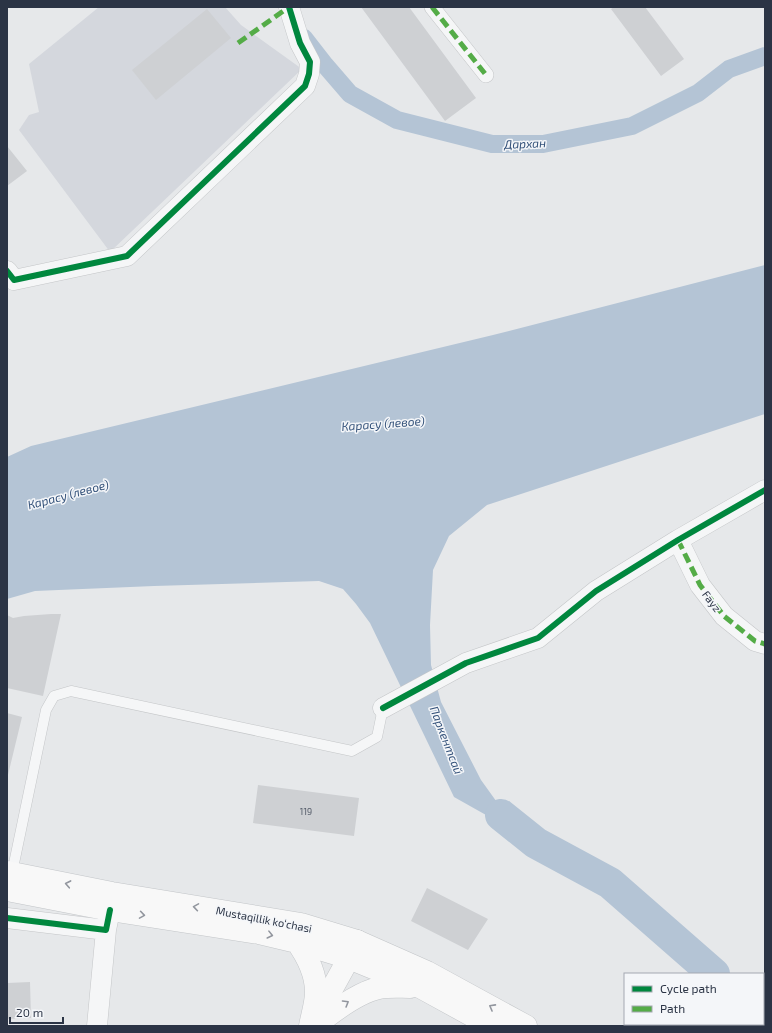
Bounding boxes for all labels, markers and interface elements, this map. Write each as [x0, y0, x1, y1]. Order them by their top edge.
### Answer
water label: Дархан [503, 135, 546, 151]
water label: Карасу (левое) [341, 413, 426, 433]
water label: Карасу (левое) [26, 476, 111, 512]
street label: Fayz [700, 588, 724, 614]
water label: Паркентсай [428, 704, 466, 776]
house number: 119 [300, 806, 312, 817]
one-way arrow [65, 881, 71, 889]
one-way arrow [193, 903, 199, 912]
street label: Mustaqillik ko‘chasi [215, 903, 313, 935]
one-way arrow [139, 910, 145, 919]
one-way arrow [267, 931, 273, 939]
legend [624, 973, 764, 1025]
text: Cycle path [660, 981, 717, 995]
scale bar [10, 999, 63, 1025]
one-way arrow [342, 1001, 349, 1008]
text: Path [660, 1001, 685, 1015]
text: 20 m [16, 1005, 43, 1019]
one-way arrow [489, 1005, 496, 1012]

